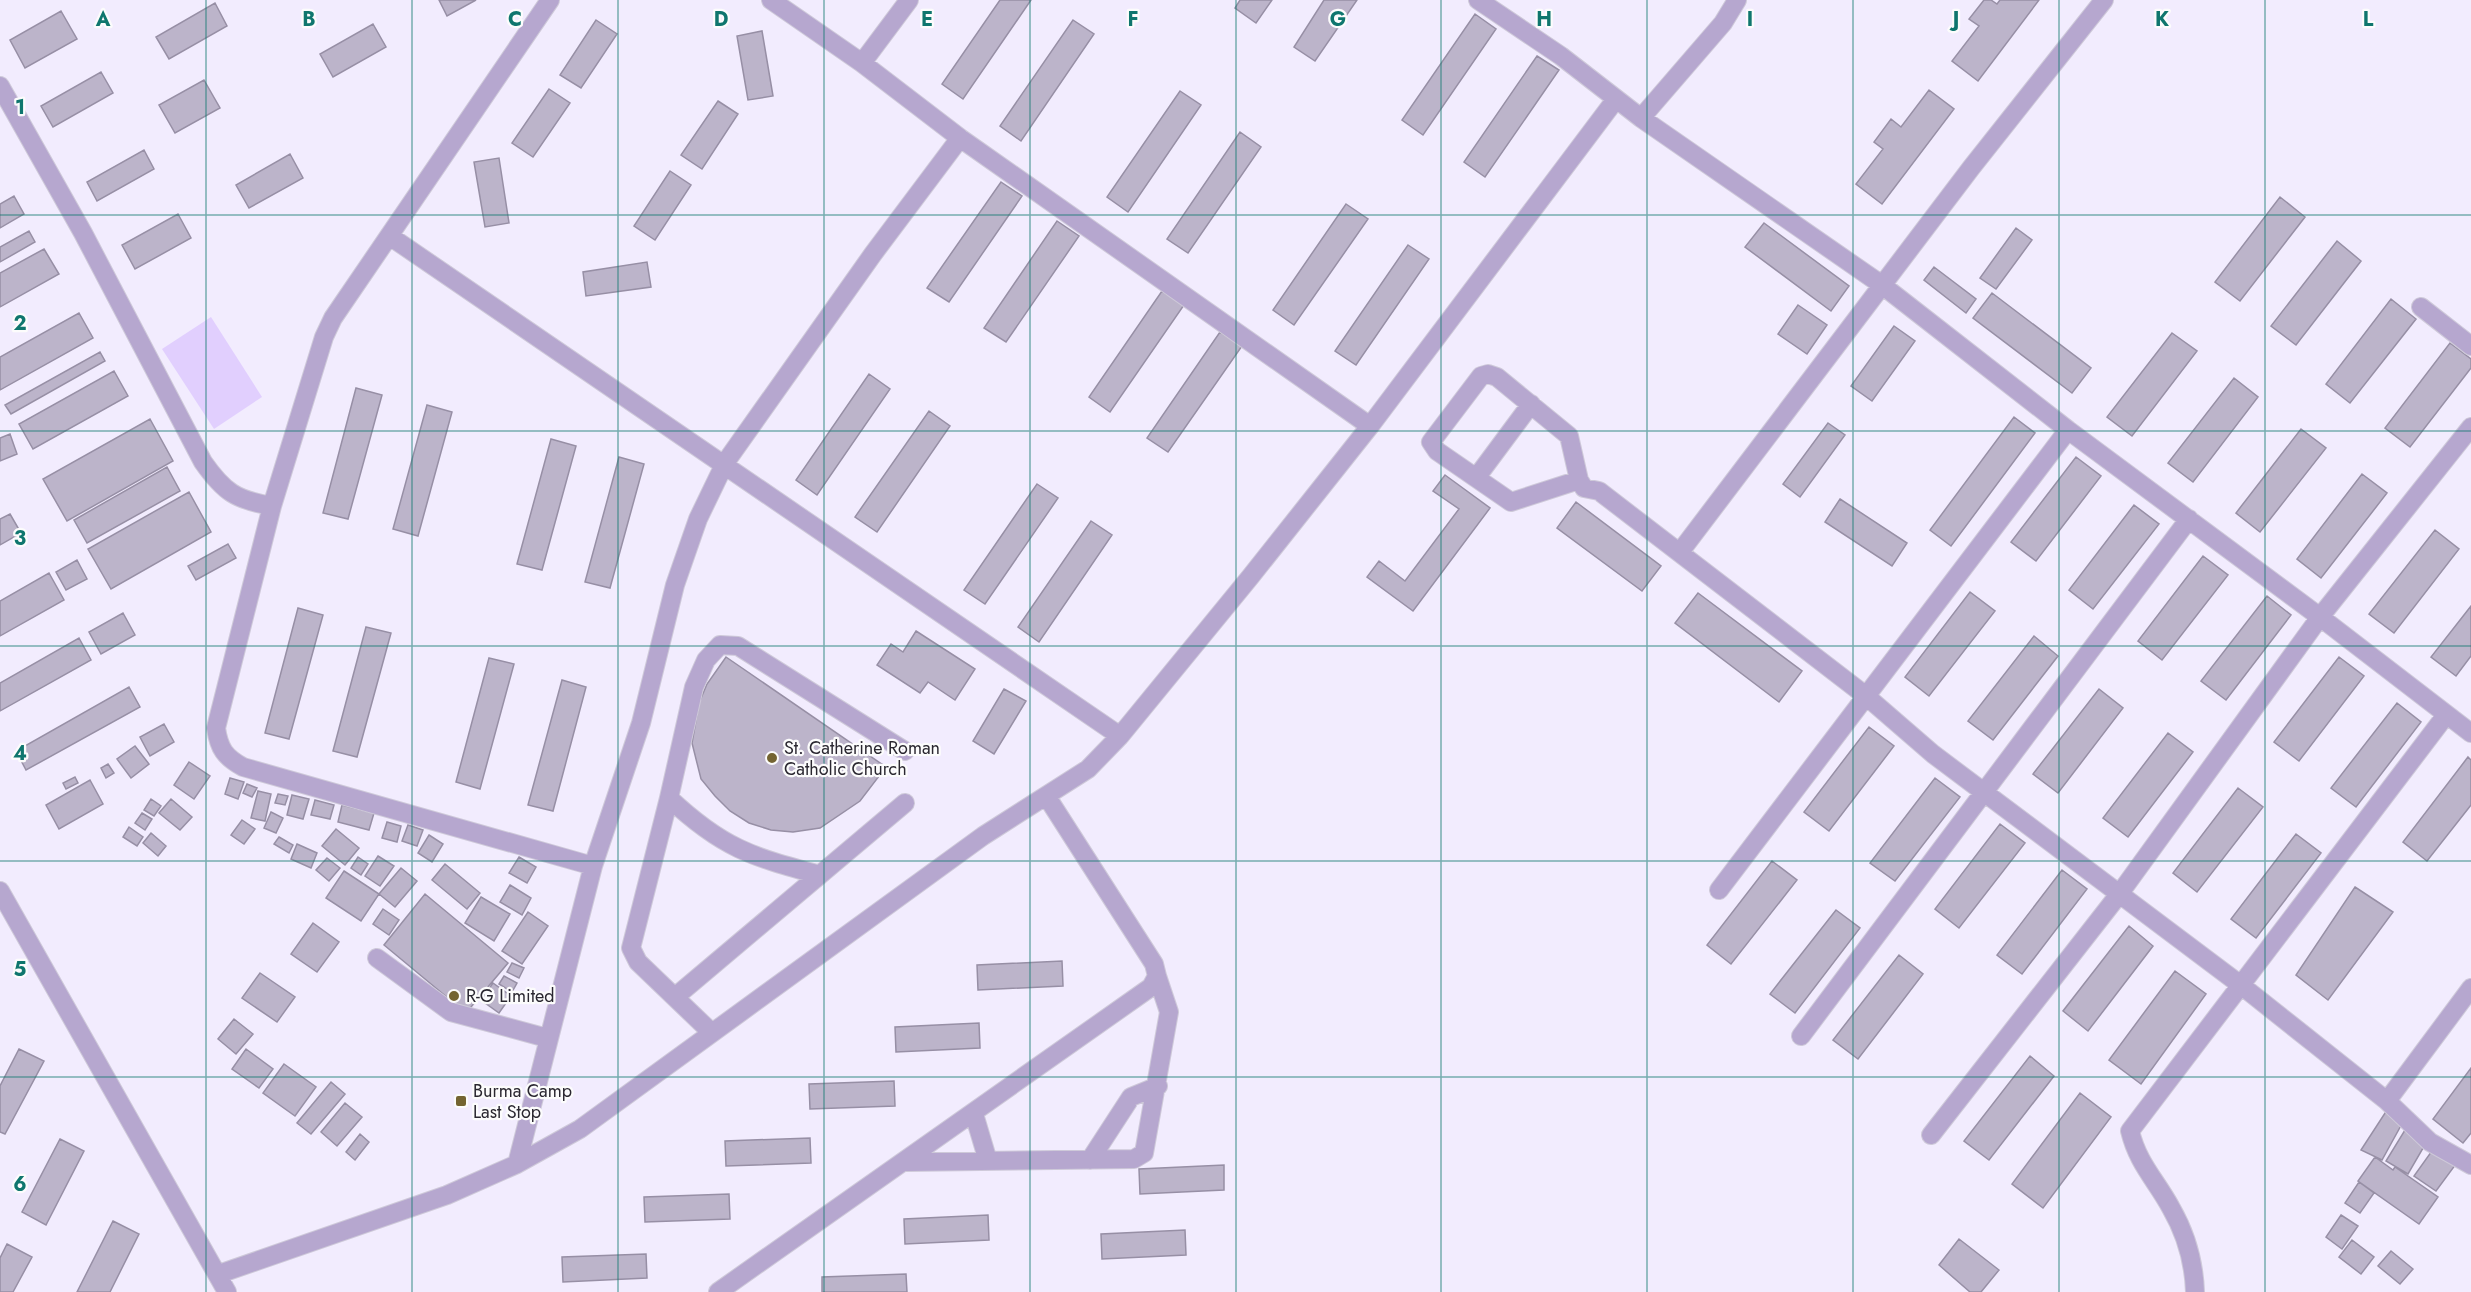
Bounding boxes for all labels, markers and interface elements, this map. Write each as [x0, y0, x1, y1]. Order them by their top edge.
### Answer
text: A [95, 5, 111, 34]
text: B [302, 5, 316, 34]
text: C [508, 5, 522, 34]
text: D [714, 5, 728, 34]
text: E [921, 5, 933, 34]
text: F [1127, 5, 1139, 34]
text: G [1330, 5, 1346, 34]
text: H [1536, 5, 1552, 34]
text: I [1747, 5, 1753, 34]
text: J [1949, 5, 1959, 34]
text: K [2155, 5, 2169, 34]
text: L [2363, 5, 2374, 34]
text: 1 [15, 93, 25, 122]
text: 2 [13, 309, 27, 338]
text: 3 [14, 524, 26, 553]
place label: St. Catherine Roman Catholic Church [784, 735, 940, 782]
text: 4 [13, 739, 27, 768]
marker: St. Catherine Roman Catholic Church [765, 751, 779, 765]
text: 5 [14, 955, 27, 984]
place label: R-G Limited [466, 983, 555, 1009]
marker: R-G Limited [447, 989, 461, 1003]
place label: Burma Camp Last Stop [473, 1078, 572, 1125]
marker: Burma Camp Last Stop [454, 1094, 468, 1108]
text: 6 [13, 1170, 27, 1199]

